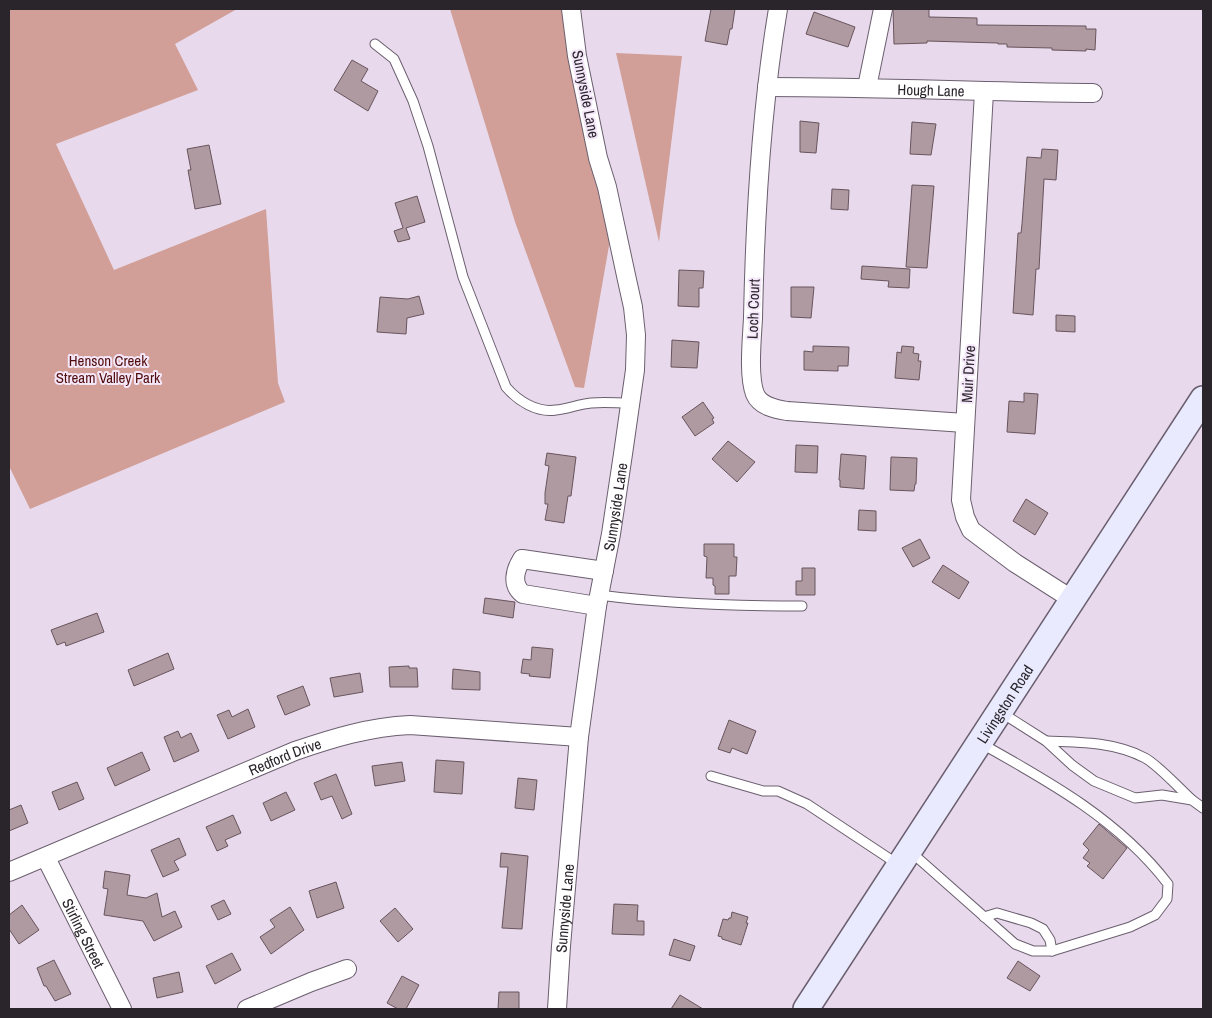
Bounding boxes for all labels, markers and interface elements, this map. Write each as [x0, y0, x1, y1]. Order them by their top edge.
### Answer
street label: Sunnyside Lane [567, 48, 605, 140]
street label: Hough Lane [897, 78, 965, 101]
street label: Loch Court [741, 278, 765, 339]
street label: Muir Drive [956, 345, 980, 403]
park label: Henson Creek Stream Valley Park [56, 350, 161, 388]
street label: Sunnyside Lane [597, 461, 632, 553]
street label: Livingston Road [971, 661, 1038, 747]
street label: Redford Drive [245, 733, 324, 780]
street label: Sunnyside Lane [550, 863, 579, 953]
street label: Stirling Street [57, 895, 110, 972]

